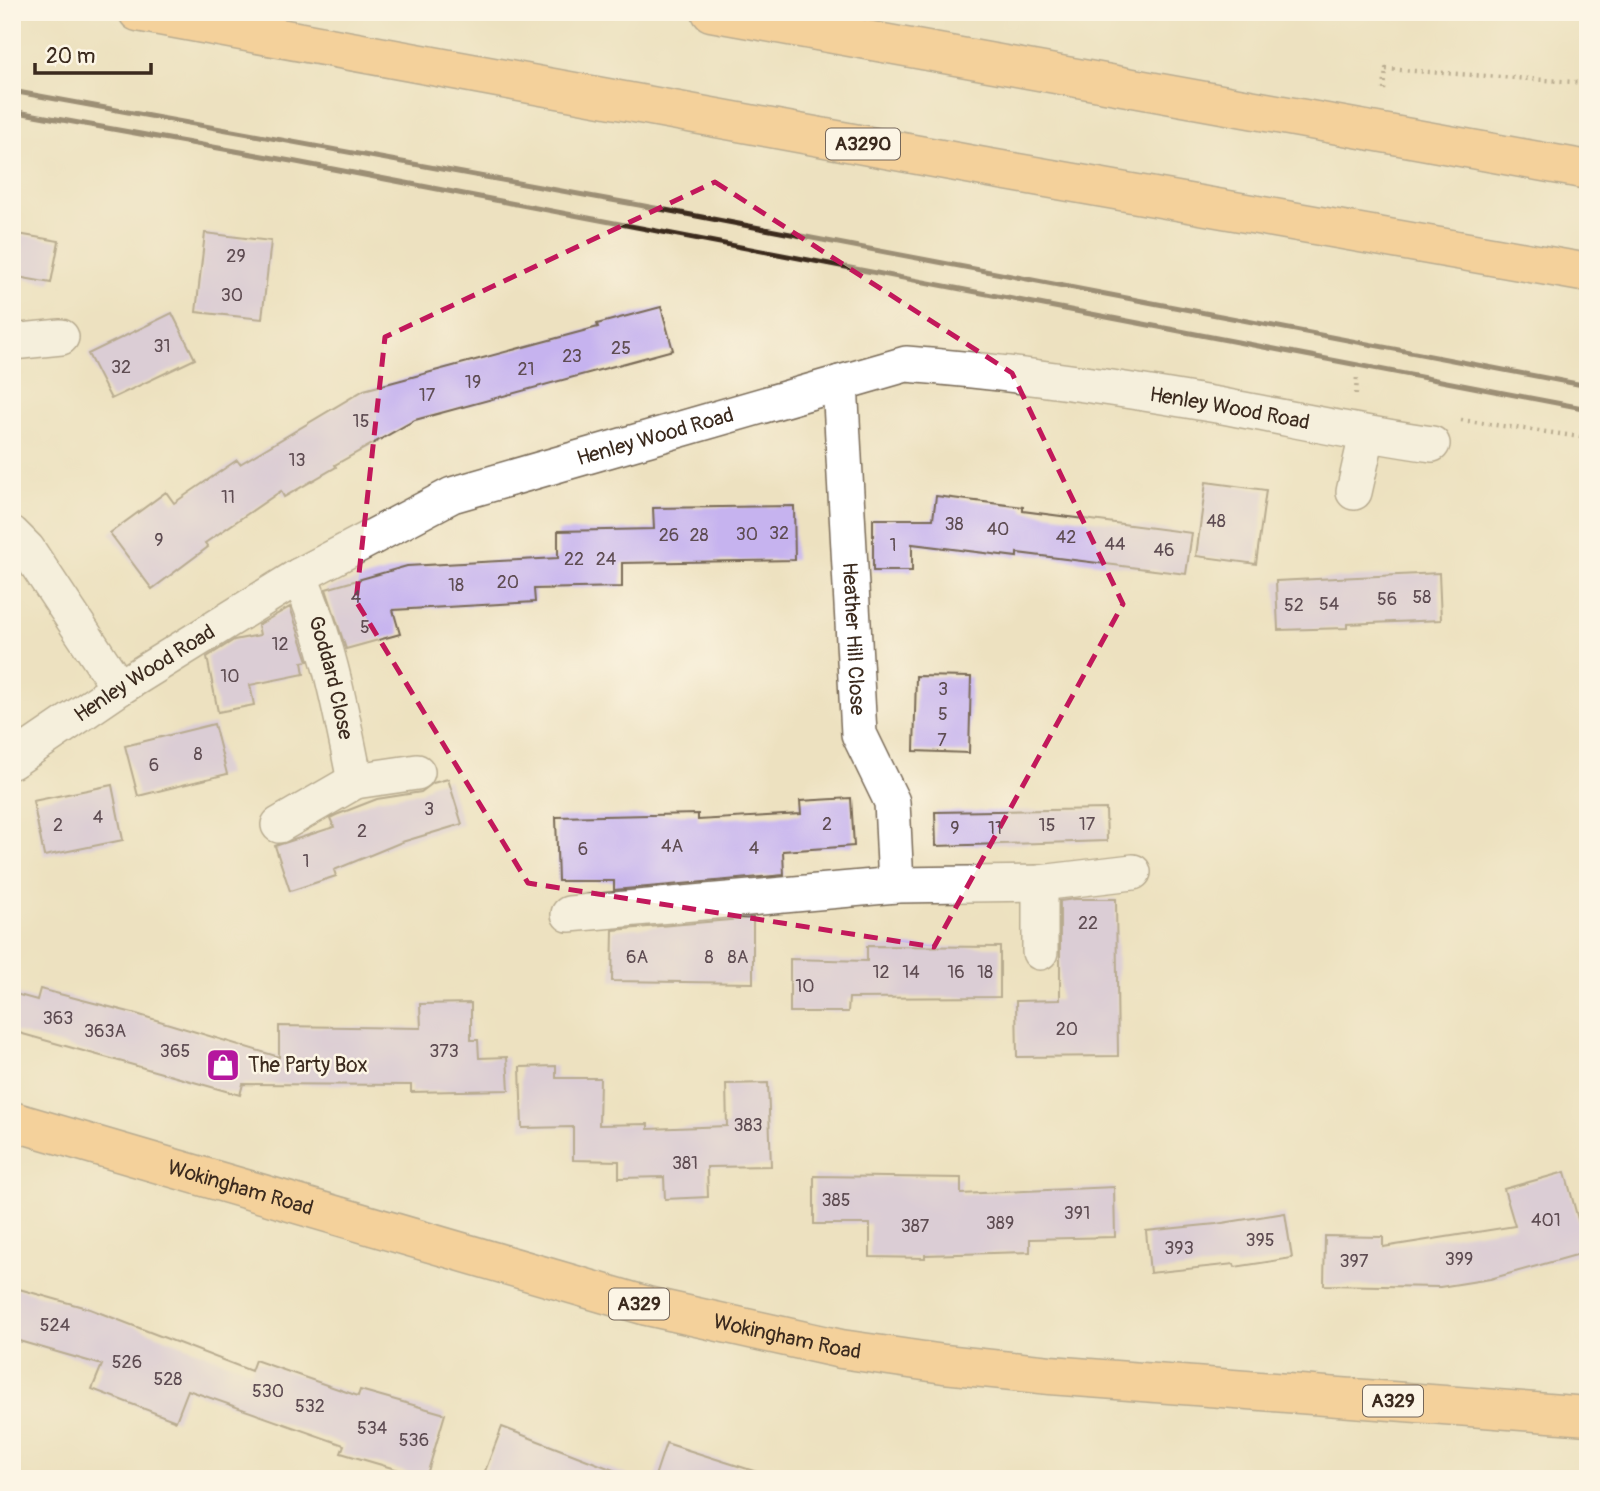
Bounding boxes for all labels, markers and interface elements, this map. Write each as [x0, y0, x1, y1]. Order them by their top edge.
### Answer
scale bar [35, 32, 150, 76]
text: 20 m [46, 43, 95, 70]
road number: A3290 [826, 128, 900, 160]
house number: 29 [226, 245, 246, 268]
house number: 30 [221, 284, 243, 307]
house number: 31 [153, 335, 171, 358]
house number: 25 [611, 337, 631, 360]
house number: 23 [562, 345, 582, 368]
house number: 32 [111, 356, 131, 379]
house number: 21 [517, 358, 535, 381]
house number: 19 [465, 371, 481, 394]
street label: Henley Wood Road [1148, 380, 1312, 436]
house number: 17 [419, 384, 436, 407]
street label: Henley Wood Road [573, 401, 737, 472]
house number: 15 [353, 410, 369, 433]
house number: 13 [288, 449, 306, 472]
house number: 11 [221, 486, 235, 509]
house number: 48 [1206, 510, 1226, 533]
house number: 38 [944, 513, 964, 536]
house number: 40 [987, 518, 1009, 541]
house number: 32 [769, 522, 789, 545]
house number: 30 [736, 523, 758, 546]
house number: 26 [659, 524, 679, 547]
house number: 28 [689, 524, 709, 547]
house number: 42 [1056, 526, 1076, 549]
house number: 9 [154, 529, 164, 552]
house number: 44 [1105, 533, 1126, 556]
house number: 1 [889, 534, 897, 557]
house number: 46 [1154, 539, 1174, 562]
house number: 22 [564, 548, 584, 571]
house number: 24 [596, 548, 617, 571]
street label: Heather Hill Close [836, 561, 871, 717]
house number: 20 [497, 571, 519, 594]
house number: 18 [448, 574, 464, 597]
house number: 4 [351, 586, 362, 609]
house number: 58 [1413, 586, 1431, 609]
house number: 56 [1377, 588, 1397, 611]
house number: 54 [1319, 593, 1340, 616]
house number: 52 [1284, 594, 1304, 617]
street label: Goddard Close [302, 612, 360, 743]
house number: 5 [360, 616, 370, 639]
street label: Henley Wood Road [69, 618, 220, 728]
house number: 12 [271, 633, 289, 656]
house number: 10 [220, 665, 240, 688]
house number: 3 [938, 678, 948, 701]
house number: 5 [938, 703, 948, 726]
house number: 7 [937, 729, 947, 752]
house number: 8 [193, 743, 203, 766]
house number: 6 [149, 754, 159, 777]
house number: 3 [424, 798, 434, 821]
house number: 4 [93, 806, 104, 829]
house number: 2 [822, 813, 832, 836]
house number: 17 [1079, 813, 1096, 836]
house number: 2 [53, 814, 63, 837]
house number: 15 [1039, 814, 1055, 837]
house number: 9 [950, 817, 960, 840]
house number: 11 [988, 817, 1002, 840]
house number: 2 [357, 820, 367, 843]
house number: 4A [661, 835, 683, 858]
house number: 4 [749, 837, 760, 860]
house number: 6 [578, 838, 588, 861]
house number: 1 [302, 850, 310, 873]
house number: 22 [1078, 912, 1098, 935]
house number: 6A [626, 946, 648, 969]
house number: 8 [704, 946, 714, 969]
house number: 8A [728, 946, 749, 969]
house number: 12 [872, 961, 890, 984]
house number: 14 [902, 961, 920, 984]
house number: 16 [947, 961, 965, 984]
house number: 18 [977, 961, 993, 984]
house number: 10 [795, 975, 815, 998]
house number: 363 [43, 1007, 73, 1030]
house number: 20 [1056, 1018, 1078, 1041]
house number: 363A [84, 1020, 126, 1043]
house number: 365 [160, 1040, 190, 1063]
house number: 373 [429, 1040, 459, 1063]
shop icon: The Party Box [204, 1046, 242, 1084]
place label: The Party Box [248, 1052, 368, 1079]
house number: 383 [733, 1114, 763, 1137]
house number: 381 [672, 1152, 698, 1175]
street label: Wokingham Road [164, 1154, 317, 1222]
house number: 385 [822, 1189, 850, 1212]
house number: 391 [1064, 1202, 1090, 1225]
house number: 401 [1531, 1209, 1561, 1232]
house number: 389 [986, 1212, 1014, 1235]
house number: 387 [901, 1215, 930, 1238]
house number: 395 [1245, 1229, 1275, 1252]
house number: 393 [1164, 1237, 1194, 1260]
house number: 399 [1445, 1248, 1473, 1271]
house number: 397 [1340, 1250, 1369, 1273]
road number: A329 [609, 1288, 669, 1320]
street label: Wokingham Road [711, 1308, 863, 1365]
house number: 524 [40, 1314, 71, 1337]
house number: 526 [112, 1351, 142, 1374]
house number: 528 [154, 1368, 182, 1391]
house number: 530 [252, 1380, 284, 1403]
road number: A329 [1363, 1386, 1423, 1416]
house number: 532 [295, 1395, 325, 1418]
house number: 534 [357, 1417, 388, 1440]
house number: 536 [399, 1429, 429, 1452]

